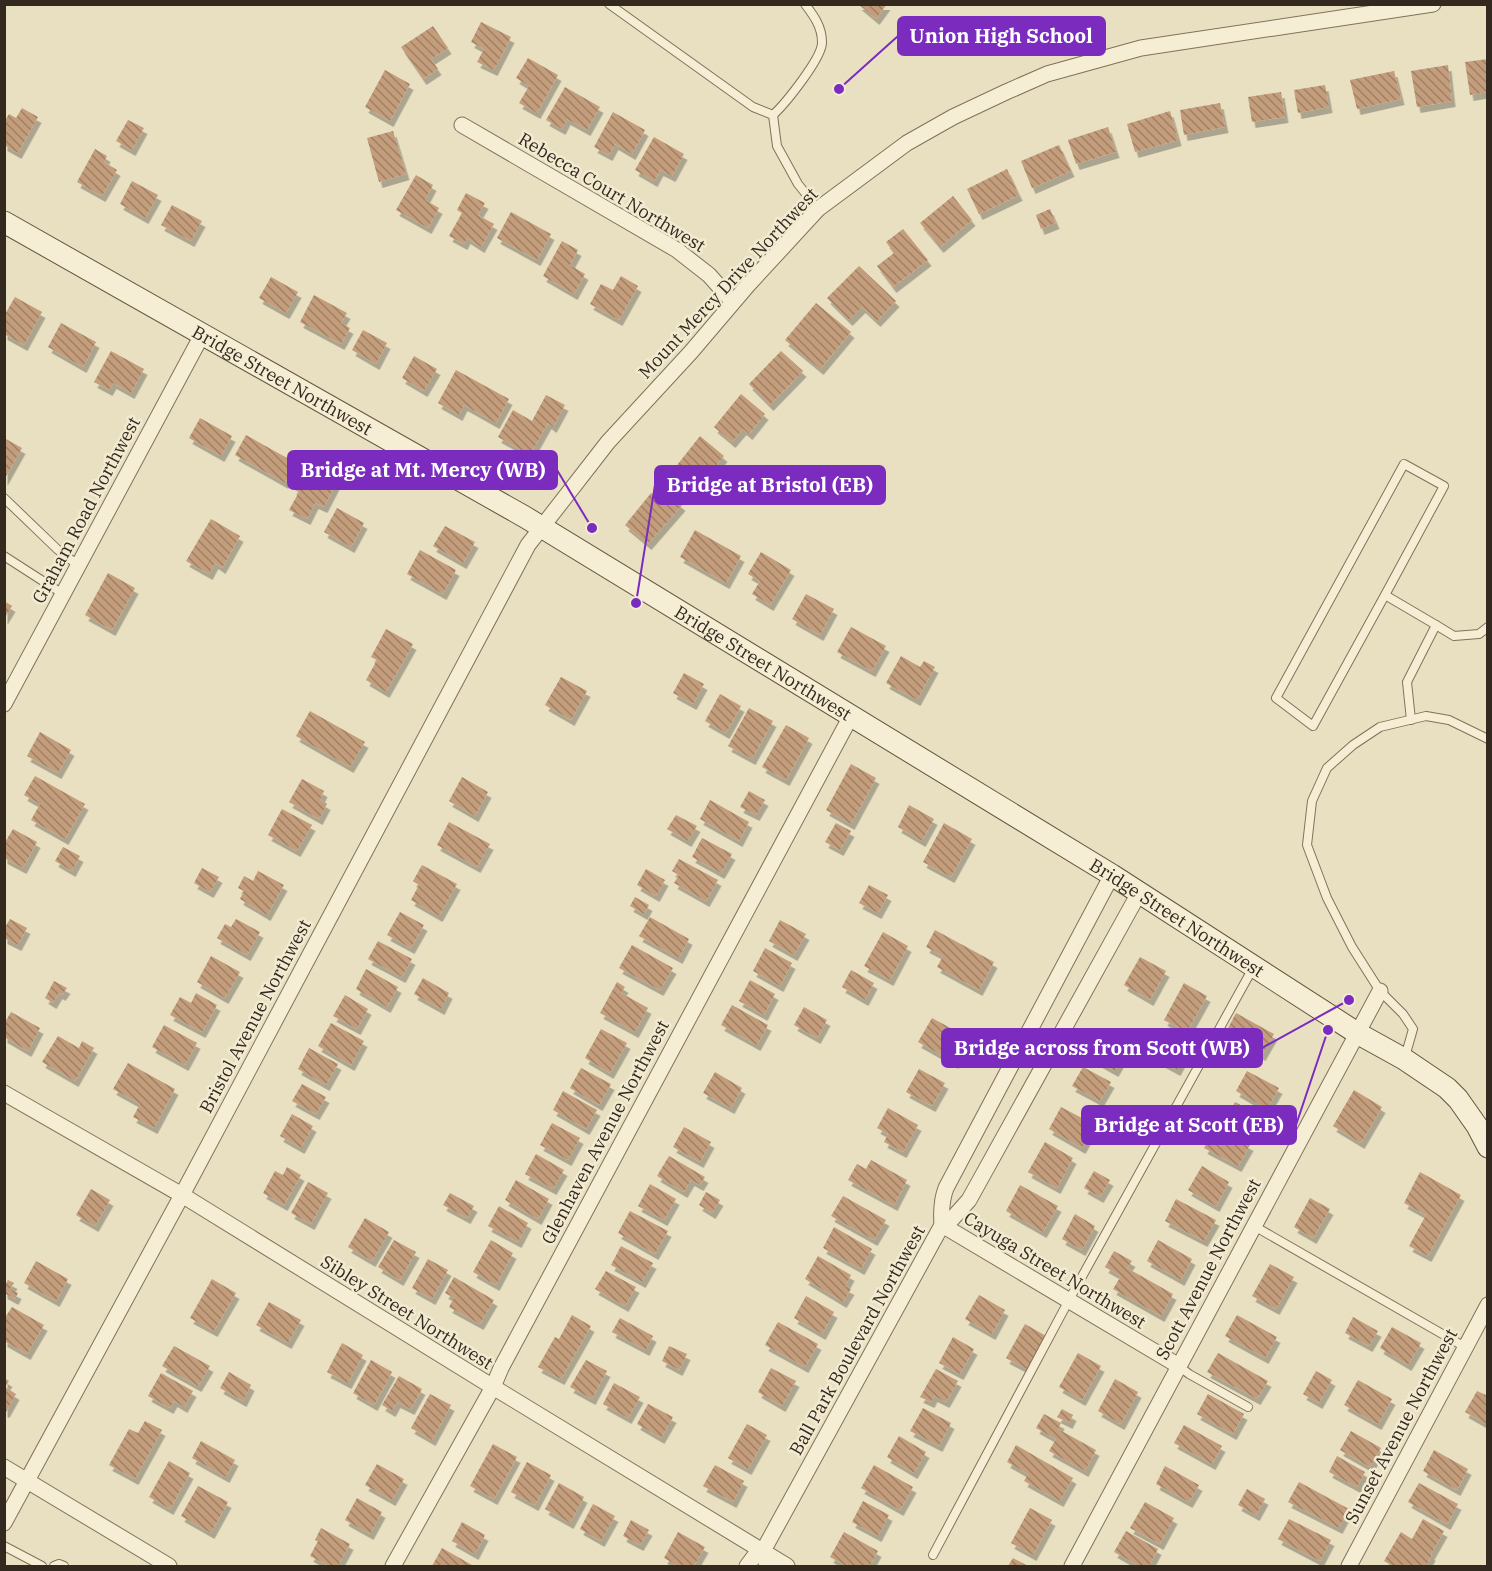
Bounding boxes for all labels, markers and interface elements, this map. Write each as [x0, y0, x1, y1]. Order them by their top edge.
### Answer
callout: Union High School [898, 17, 1105, 55]
text: Union High School [909, 22, 1093, 49]
street label: Rebecca Court Northwest [514, 127, 710, 257]
street label: Mount Mercy Drive Northwest [633, 183, 823, 383]
street label: Bridge Street Northwest [188, 320, 377, 440]
street label: Graham Road Northwest [27, 413, 145, 607]
callout: Bridge at Mt. Mercy (WB) [288, 451, 557, 489]
text: Bridge at Mt. Mercy (WB) [300, 456, 546, 483]
callout: Bridge at Bristol (EB) [655, 466, 885, 504]
text: Bridge at Bristol (EB) [667, 471, 873, 498]
street label: Bridge Street Northwest [671, 600, 856, 725]
street label: Bridge Street Northwest [1086, 853, 1269, 982]
street label: Bristol Avenue Northwest [194, 915, 316, 1117]
street label: Glenhaven Avenue Northwest [536, 1016, 674, 1248]
callout: Bridge across from Scott (WB) [942, 1029, 1262, 1067]
text: Bridge across from Scott (WB) [954, 1034, 1250, 1061]
callout: Bridge at Scott (EB) [1082, 1106, 1296, 1144]
text: Bridge at Scott (EB) [1094, 1111, 1284, 1138]
street label: Scott Avenue Northwest [1150, 1174, 1266, 1364]
street label: Cayuga Street Northwest [960, 1206, 1150, 1334]
street label: Ball Park Boulevard Northwest [784, 1221, 930, 1459]
street label: Sibley Street Northwest [317, 1250, 497, 1374]
street label: Sunset Avenue Northwest [1340, 1324, 1462, 1528]

